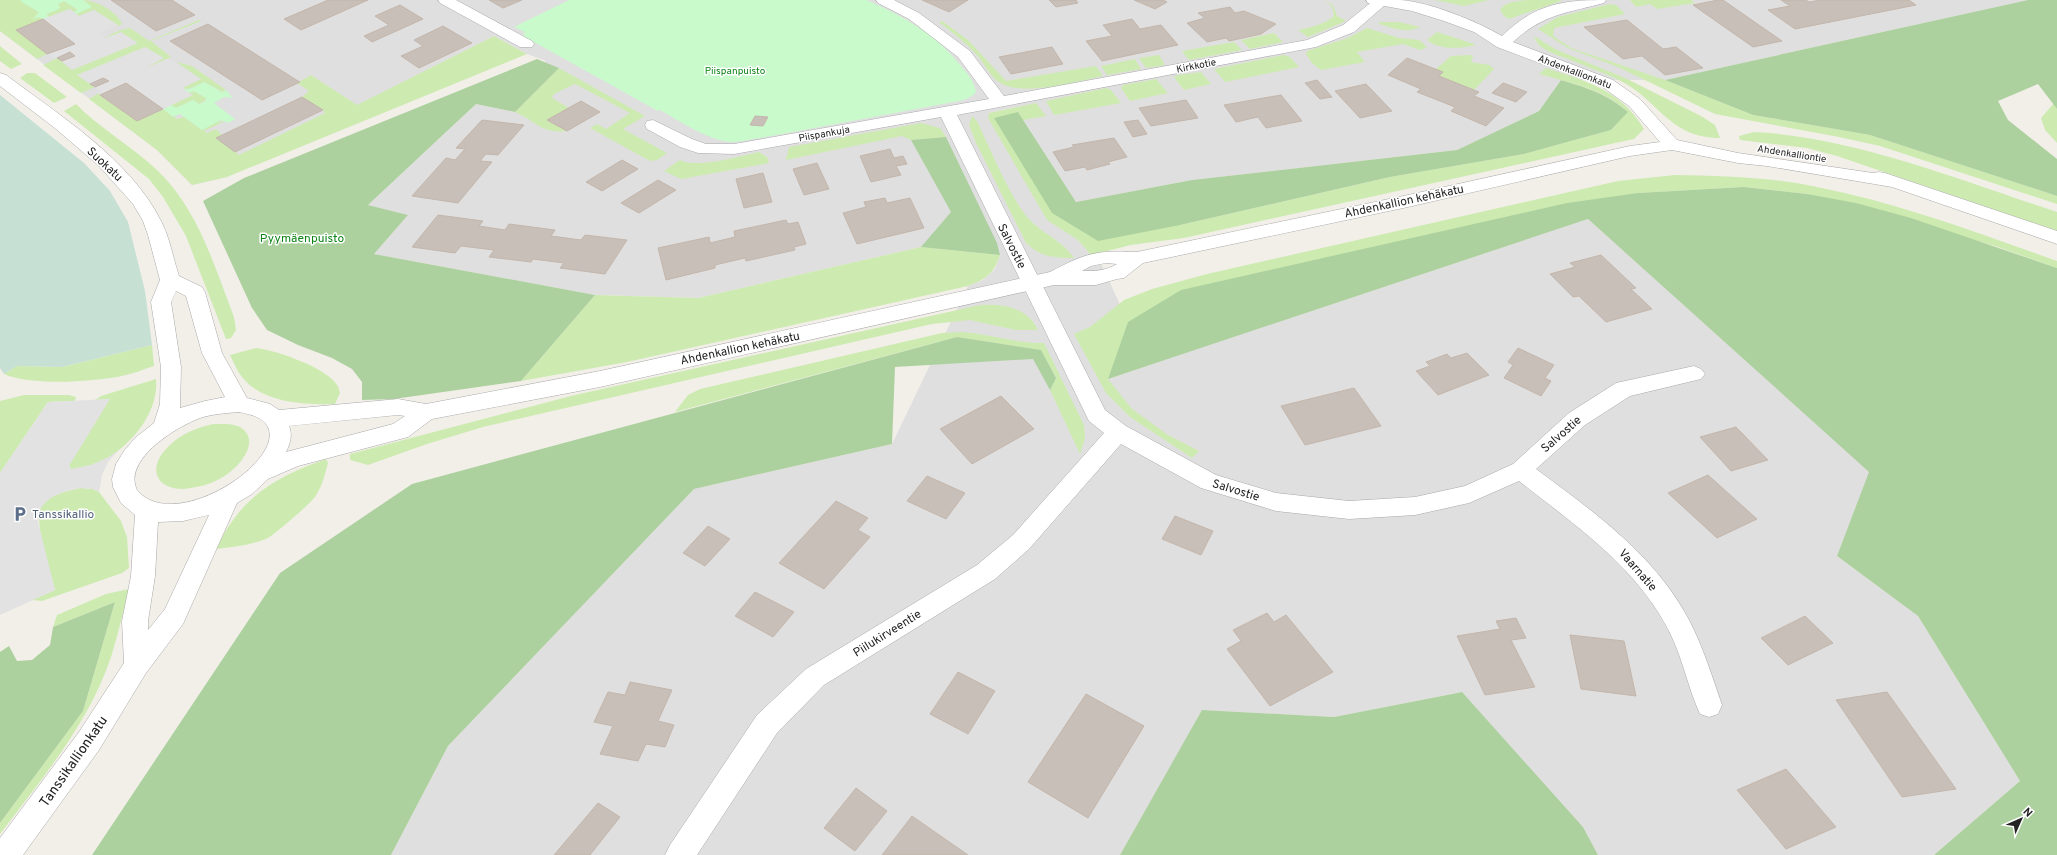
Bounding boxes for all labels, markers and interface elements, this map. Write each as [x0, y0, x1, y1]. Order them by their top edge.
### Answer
street label: Ahdenkallionkatu [1536, 52, 1613, 92]
street label: Kirkkotie [1175, 56, 1217, 77]
park label: Piispanpuisto [705, 65, 766, 78]
street label: Piispankuja [798, 124, 851, 145]
street label: Ahdenkalliontie [1756, 143, 1827, 166]
street label: Suokatu [83, 144, 126, 186]
street label: Ahdenkallion kehäkatu [1343, 181, 1465, 222]
street label: Salvostie [993, 221, 1029, 272]
park label: Pyymäenpuisto [260, 231, 344, 247]
street label: Ahdenkallion kehäkatu [679, 328, 801, 369]
street label: Salvostie [1538, 413, 1585, 457]
street label: Salvostie [1210, 476, 1261, 506]
parking icon: Tanssikallio [11, 505, 29, 523]
place label: Tanssikallio [32, 507, 94, 523]
street label: Vaarnatie [1614, 546, 1660, 595]
street label: Piilukirveentie [850, 607, 925, 661]
street label: Tanssikallionkatu [36, 713, 112, 811]
north arrow [2001, 799, 2041, 839]
text: N [2020, 805, 2035, 820]

